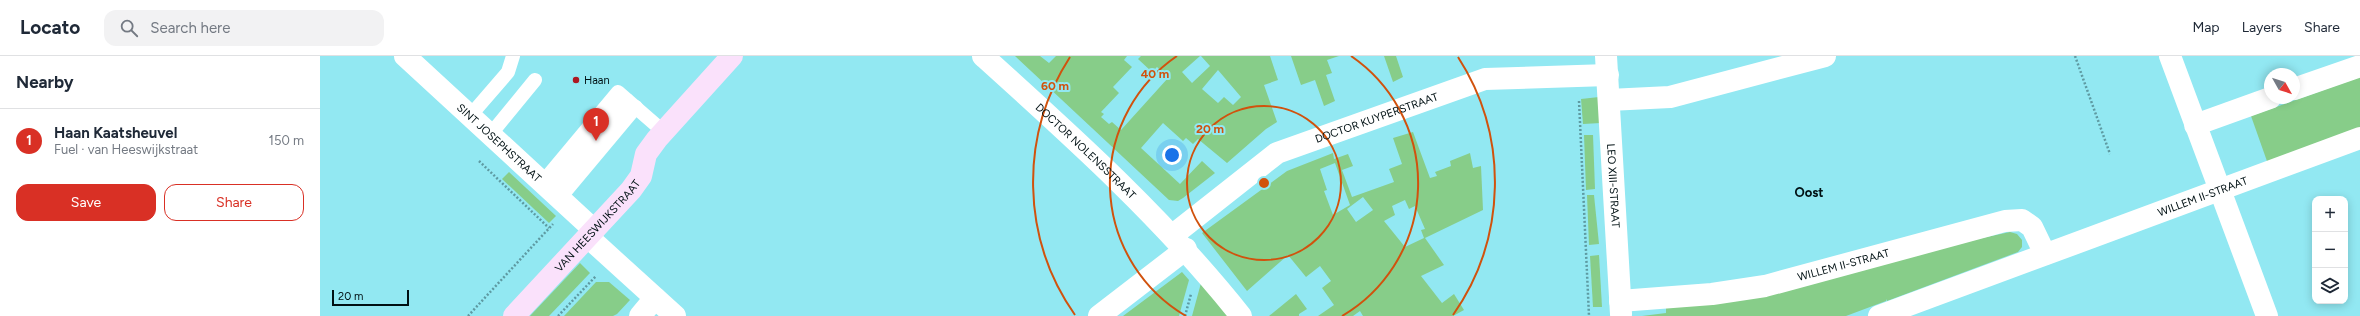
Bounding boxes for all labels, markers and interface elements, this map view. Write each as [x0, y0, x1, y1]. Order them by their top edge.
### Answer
search box [104, 10, 384, 46]
text: Locato [20, 16, 80, 39]
icon: search [118, 17, 140, 39]
text: Search here [150, 19, 230, 37]
text: Map [2192, 19, 2220, 36]
text: Layers [2242, 19, 2282, 36]
text: Share [2304, 19, 2340, 36]
text: 40 m [1141, 67, 1169, 81]
north arrow [2264, 68, 2300, 104]
text: Nearby [16, 72, 74, 92]
place label: Haan [584, 74, 610, 87]
marker: Haan [571, 75, 581, 85]
text: 60 m [1041, 79, 1069, 93]
street label: DOCTOR KUYPERSTRAAT [1313, 90, 1440, 146]
street label: SINT JOSEPHSTRAAT [454, 101, 544, 185]
street label: DOCTOR NOLENSSTRAAT [1033, 101, 1138, 202]
pin: 1 [583, 108, 609, 141]
text: 20 m [1196, 122, 1224, 136]
text: Haan Kaatsheuvel [54, 124, 177, 142]
text: 1 [26, 133, 32, 148]
text: 150 m [269, 133, 304, 148]
text: Fuel · van Heeswijkstraat [54, 142, 198, 157]
street label: LEO XIII-STRAAT [1604, 143, 1622, 228]
your location [1162, 145, 1182, 165]
street label: WILLEM II-STRAAT [2156, 174, 2249, 219]
centre of rings [1257, 176, 1271, 190]
street label: VAN HEESWIJKSTRAAT [552, 177, 643, 275]
button: Save [16, 184, 156, 221]
button: Share [164, 184, 304, 221]
district label: Oost [1794, 185, 1824, 200]
map controls [2312, 196, 2348, 304]
button: + [2312, 196, 2348, 232]
button: − [2312, 232, 2348, 268]
street label: WILLEM II-STRAAT [1796, 247, 1891, 284]
button: layers [2312, 268, 2348, 304]
scale bar [332, 288, 409, 307]
text: 20 m [338, 290, 363, 303]

